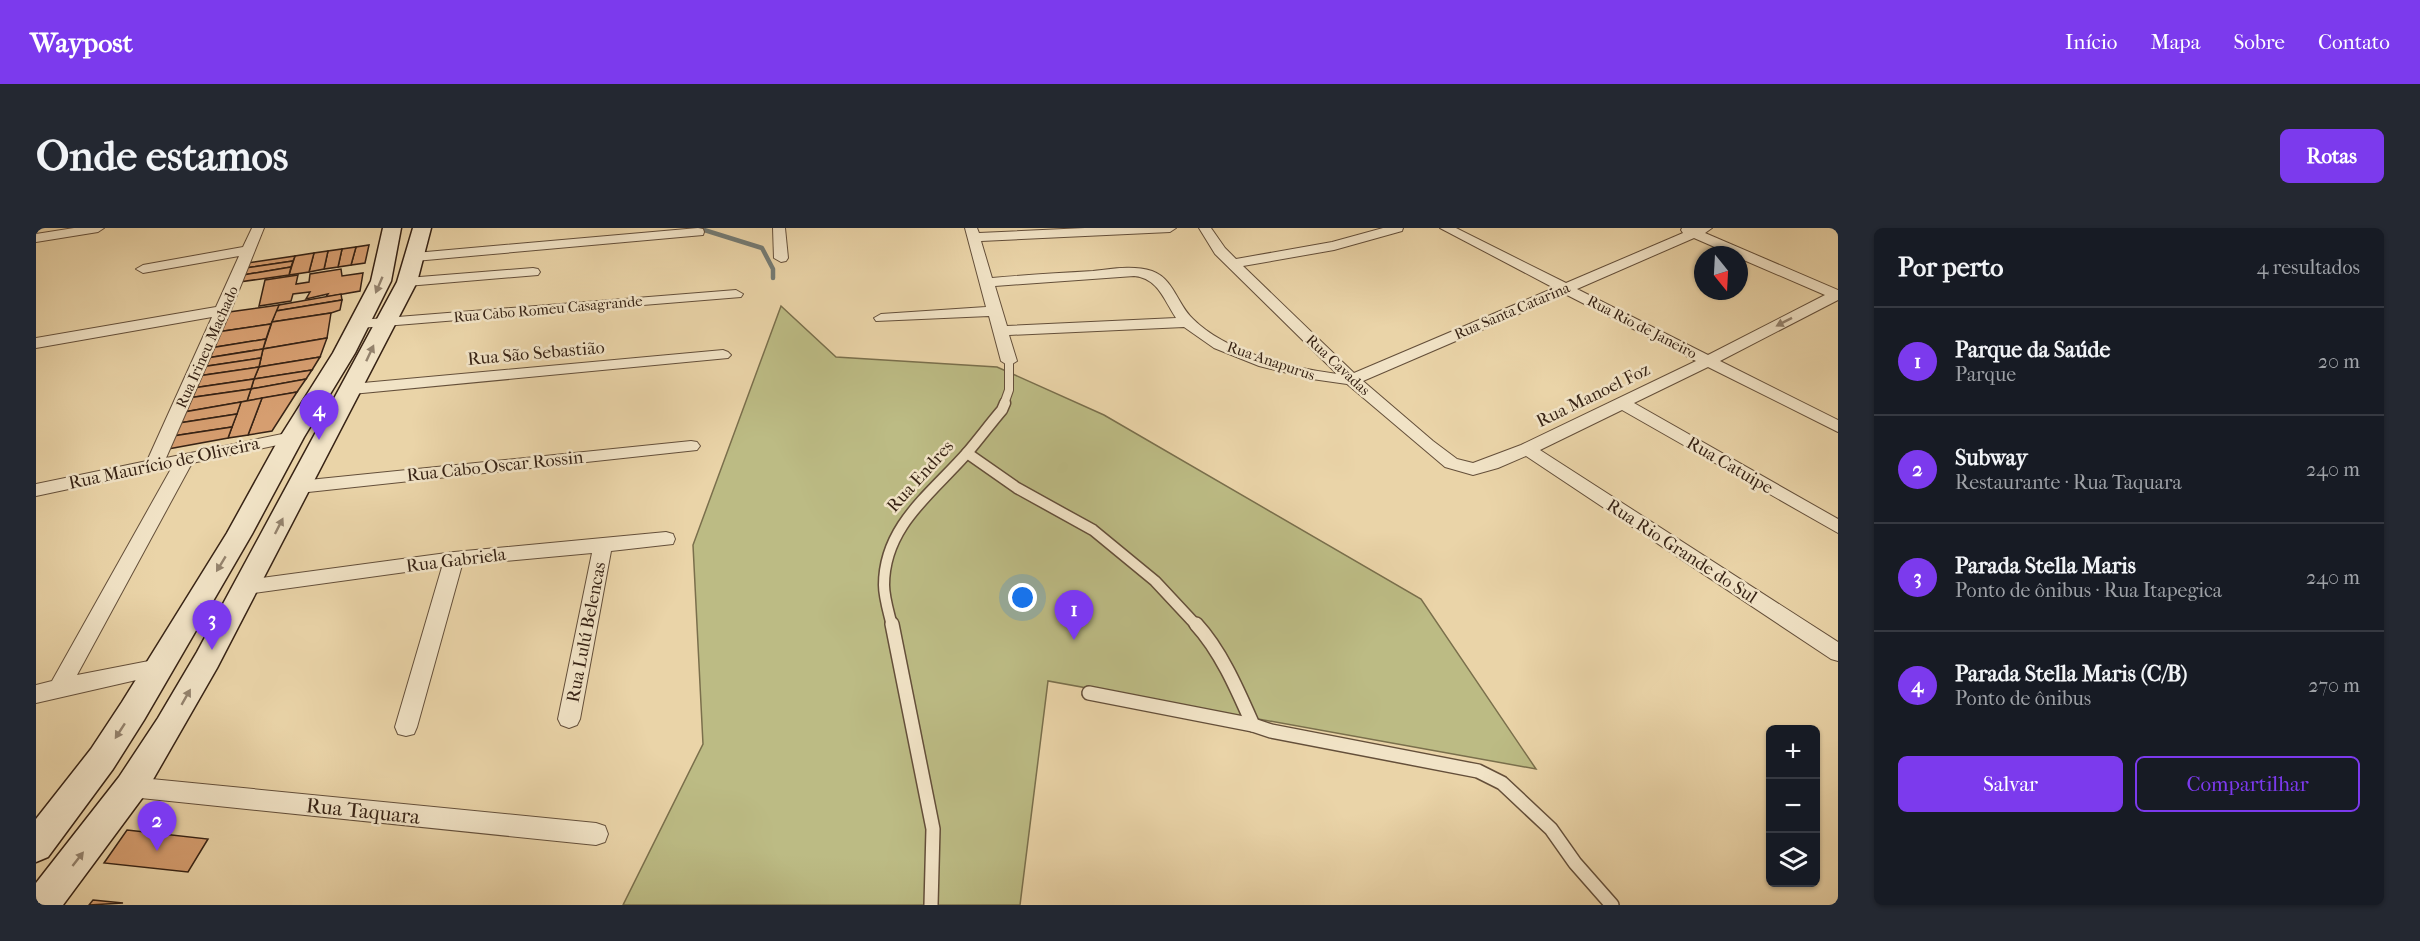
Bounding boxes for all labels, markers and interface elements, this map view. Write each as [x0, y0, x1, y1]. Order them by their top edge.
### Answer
text: Waypost [30, 26, 133, 59]
text: Início [2065, 30, 2117, 54]
text: Mapa [2150, 30, 2200, 54]
text: Sobre [2233, 30, 2285, 54]
text: Contato [2318, 30, 2390, 54]
button: Rotas [2280, 129, 2384, 183]
text: Onde estamos [36, 132, 288, 181]
north arrow [1694, 246, 1748, 300]
text: Por perto [1898, 252, 2003, 283]
text: 4 resultados [2257, 256, 2360, 279]
one-way arrow [374, 276, 384, 294]
street label: Rua Santa Catarina [1451, 278, 1573, 343]
street label: Rua Irineu Machado [172, 283, 242, 411]
street label: Rua Cabo Romeu Casagrande [453, 292, 644, 326]
street label: Rua Rio de Janeiro [1584, 292, 1700, 363]
one-way arrow [1775, 317, 1792, 327]
street label: Rua Cavadas [1302, 331, 1374, 400]
street label: Rua São Sebastião [467, 337, 605, 370]
text: Parque da Saúde [1955, 337, 2110, 363]
street label: Rua Anapurus [1225, 338, 1318, 385]
one-way arrow [365, 345, 374, 362]
text: 1 [1914, 350, 1921, 373]
text: 20 m [2318, 350, 2360, 373]
street label: Rua Manoel Foz [1533, 359, 1653, 432]
text: Parque [1955, 363, 2016, 386]
pin: 4 [300, 390, 338, 440]
street label: Rua Catuipe [1683, 432, 1777, 499]
street label: Rua Maurício de Oliveira [67, 433, 262, 494]
street label: Rua Endres [883, 436, 958, 517]
text: Subway [1955, 445, 2027, 471]
street label: Rua Cabo Oscar Rossin [406, 447, 585, 486]
text: 2 [1912, 458, 1923, 481]
text: 240 m [2306, 458, 2360, 481]
text: Restaurante · Rua Taquara [1955, 471, 2182, 494]
street label: Rua Rio Grande do Sul [1603, 495, 1761, 608]
one-way arrow [274, 517, 284, 534]
street label: Rua Gabriela [405, 544, 508, 577]
text: Parada Stella Maris [1955, 553, 2136, 579]
one-way arrow [215, 556, 226, 572]
street label: Rua Lulú Belencas [563, 560, 610, 704]
text: 3 [1913, 566, 1922, 589]
text: 240 m [2306, 566, 2360, 589]
text: Ponto de ônibus · Rua Itapegica [1955, 579, 2222, 602]
your location [1008, 583, 1037, 612]
pin: 1 [1054, 590, 1094, 640]
pin: 3 [192, 600, 231, 650]
text: Parada Stella Maris (C/B) [1955, 661, 2187, 687]
text: 4 [1912, 674, 1923, 697]
text: 270 m [2308, 674, 2360, 697]
text: Ponto de ônibus [1955, 687, 2091, 710]
one-way arrow [181, 688, 191, 705]
one-way arrow [115, 723, 126, 739]
map controls [1766, 725, 1820, 887]
button: + [1766, 725, 1820, 779]
button: Salvar [1898, 756, 2123, 812]
button: Compartilhar [2135, 756, 2360, 812]
button: − [1766, 779, 1820, 833]
street label: Rua Taquara [305, 793, 421, 829]
pin: 2 [138, 802, 176, 851]
button: layers [1766, 833, 1820, 887]
one-way arrow [71, 851, 84, 867]

